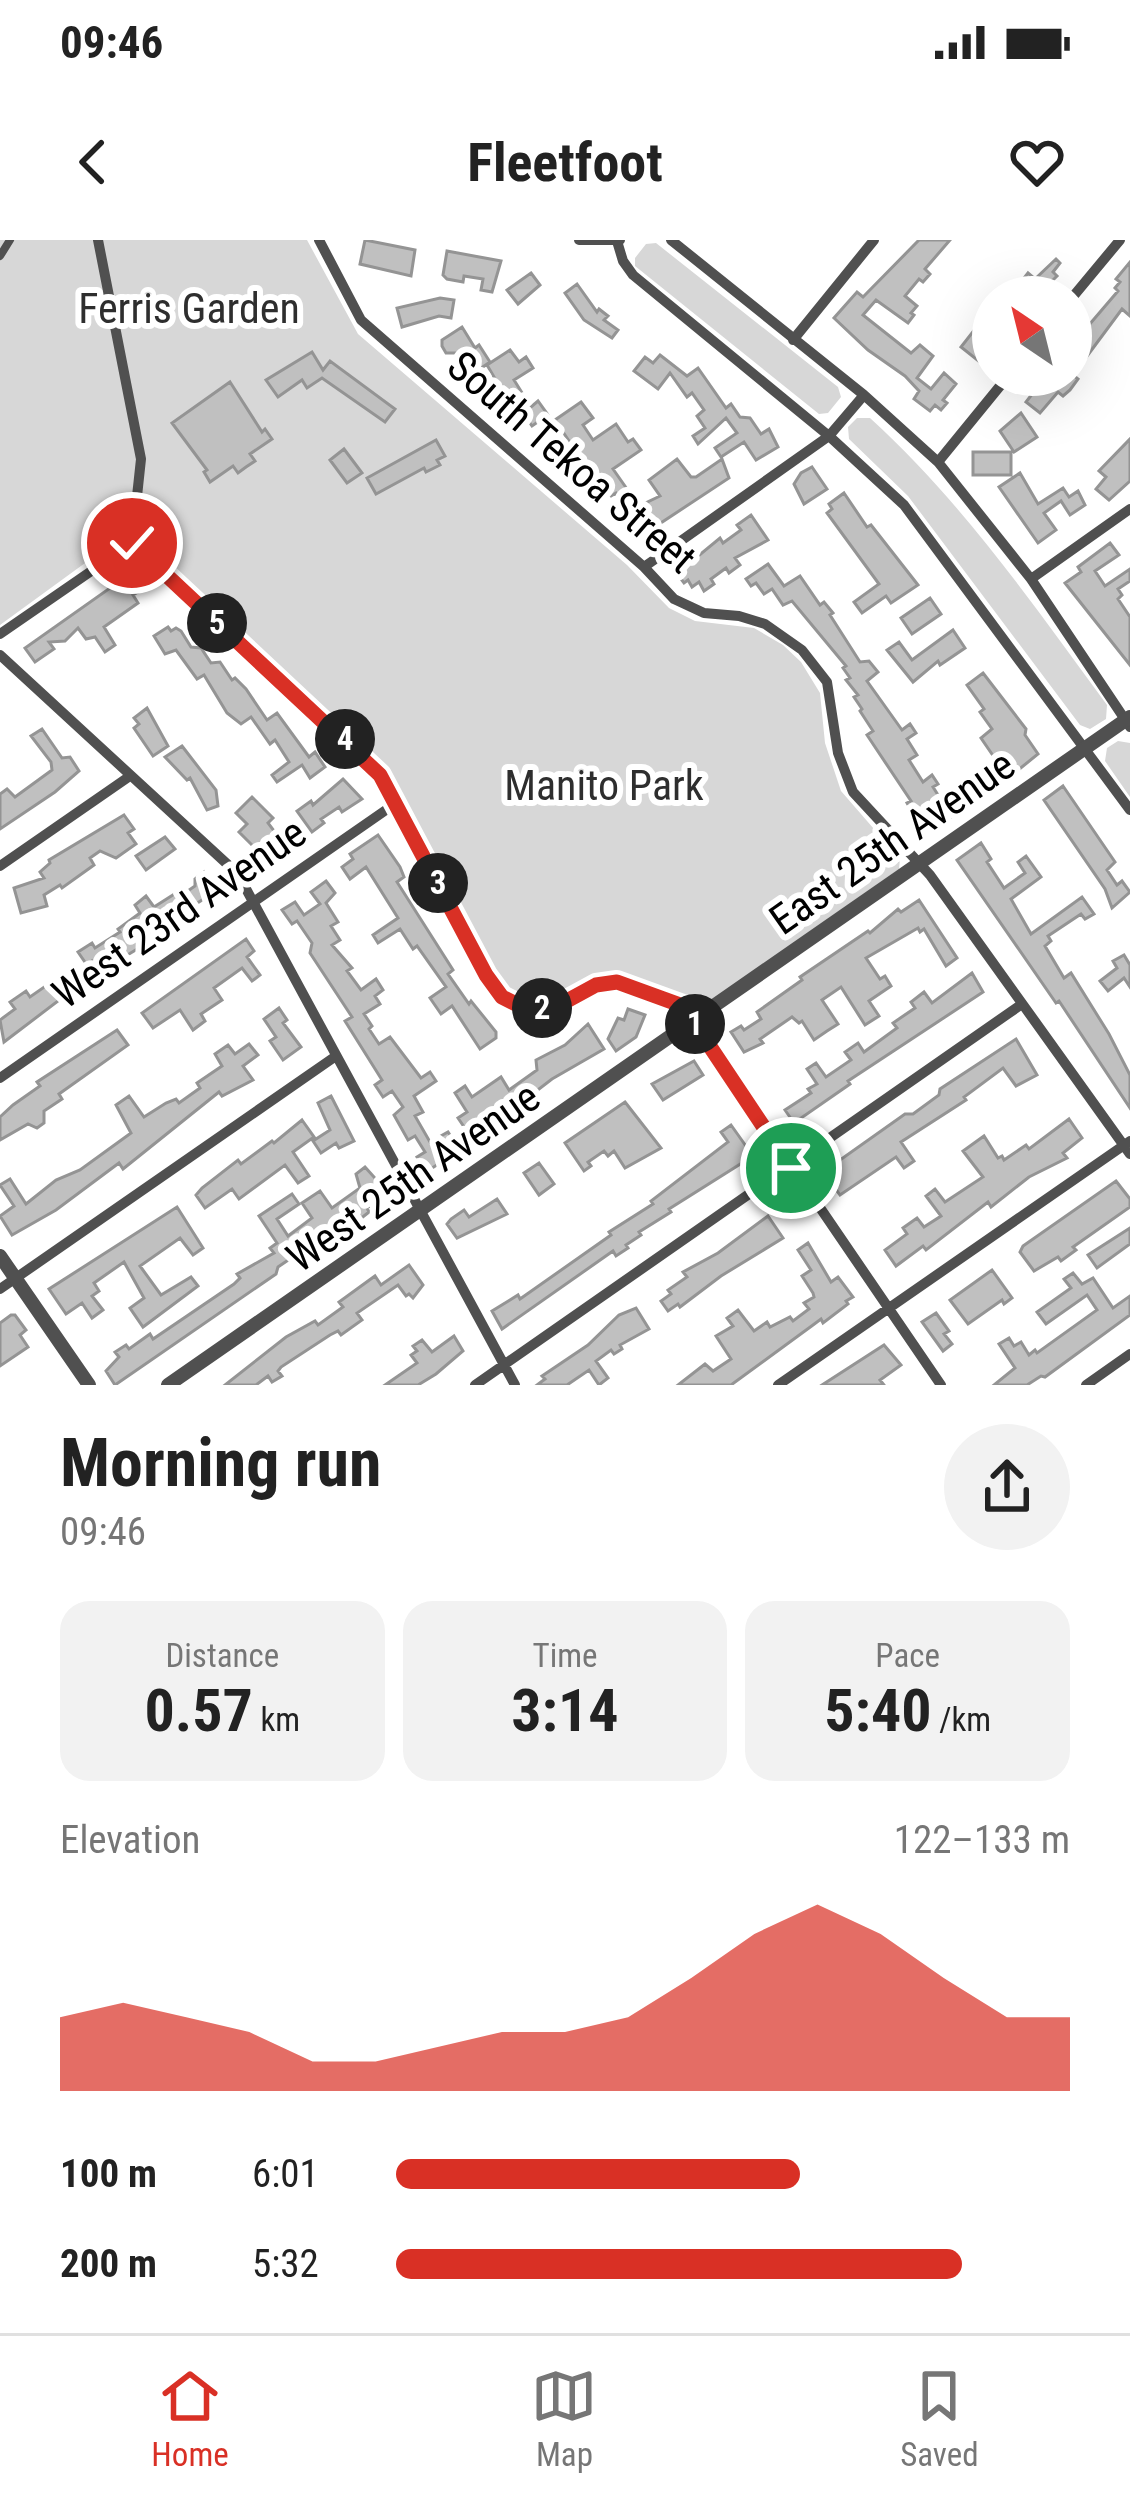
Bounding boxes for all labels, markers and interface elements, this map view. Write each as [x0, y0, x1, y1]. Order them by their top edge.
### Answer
text: 09:46 [60, 16, 163, 69]
icon: back [60, 129, 126, 195]
icon: heart [1004, 129, 1070, 195]
text: Fleetfoot [467, 131, 663, 194]
north arrow [972, 276, 1092, 396]
map controls [972, 276, 1092, 396]
park label: Ferris Garden [78, 284, 300, 333]
street label: South Tekoa Street [438, 341, 706, 583]
pin [81, 492, 183, 594]
icon: check [99, 510, 165, 576]
pin: 5 [187, 593, 247, 653]
text: 5 [209, 603, 225, 642]
pin: 4 [315, 709, 375, 769]
text: 4 [337, 719, 353, 758]
street label: East 25th Avenue [760, 740, 1024, 944]
park label: Manito Park [504, 761, 704, 810]
street label: West 23rd Avenue [43, 808, 315, 1018]
pin: 3 [408, 853, 468, 913]
text: 3 [430, 863, 446, 902]
pin: 2 [512, 978, 572, 1038]
text: 2 [534, 988, 550, 1027]
pin: 1 [665, 994, 725, 1054]
text: 1 [687, 1004, 703, 1043]
street label: West 25th Avenue [277, 1072, 549, 1282]
pin [740, 1117, 842, 1219]
icon: arrive [758, 1135, 824, 1201]
button: share [944, 1424, 1070, 1550]
text: Morning run [60, 1425, 382, 1502]
text: 09:46 [60, 1509, 146, 1555]
text: Distance [165, 1636, 279, 1675]
text: Time [532, 1636, 598, 1675]
text: Pace [875, 1636, 940, 1675]
text: 0.57 [144, 1675, 253, 1746]
text: 3:14 [511, 1675, 619, 1746]
text: 5:40 [824, 1675, 932, 1746]
text: km [253, 1700, 300, 1739]
text: /km [932, 1700, 991, 1739]
text: Elevation [60, 1817, 200, 1863]
text: 122–133 m [894, 1817, 1070, 1863]
text: 100 m [60, 2151, 157, 2197]
text: 6:01 [252, 2151, 319, 2197]
text: 200 m [60, 2241, 157, 2287]
text: 5:32 [252, 2241, 319, 2287]
tab: Home [151, 2363, 229, 2474]
tab: Map [531, 2363, 597, 2474]
tab: Saved [900, 2363, 979, 2474]

